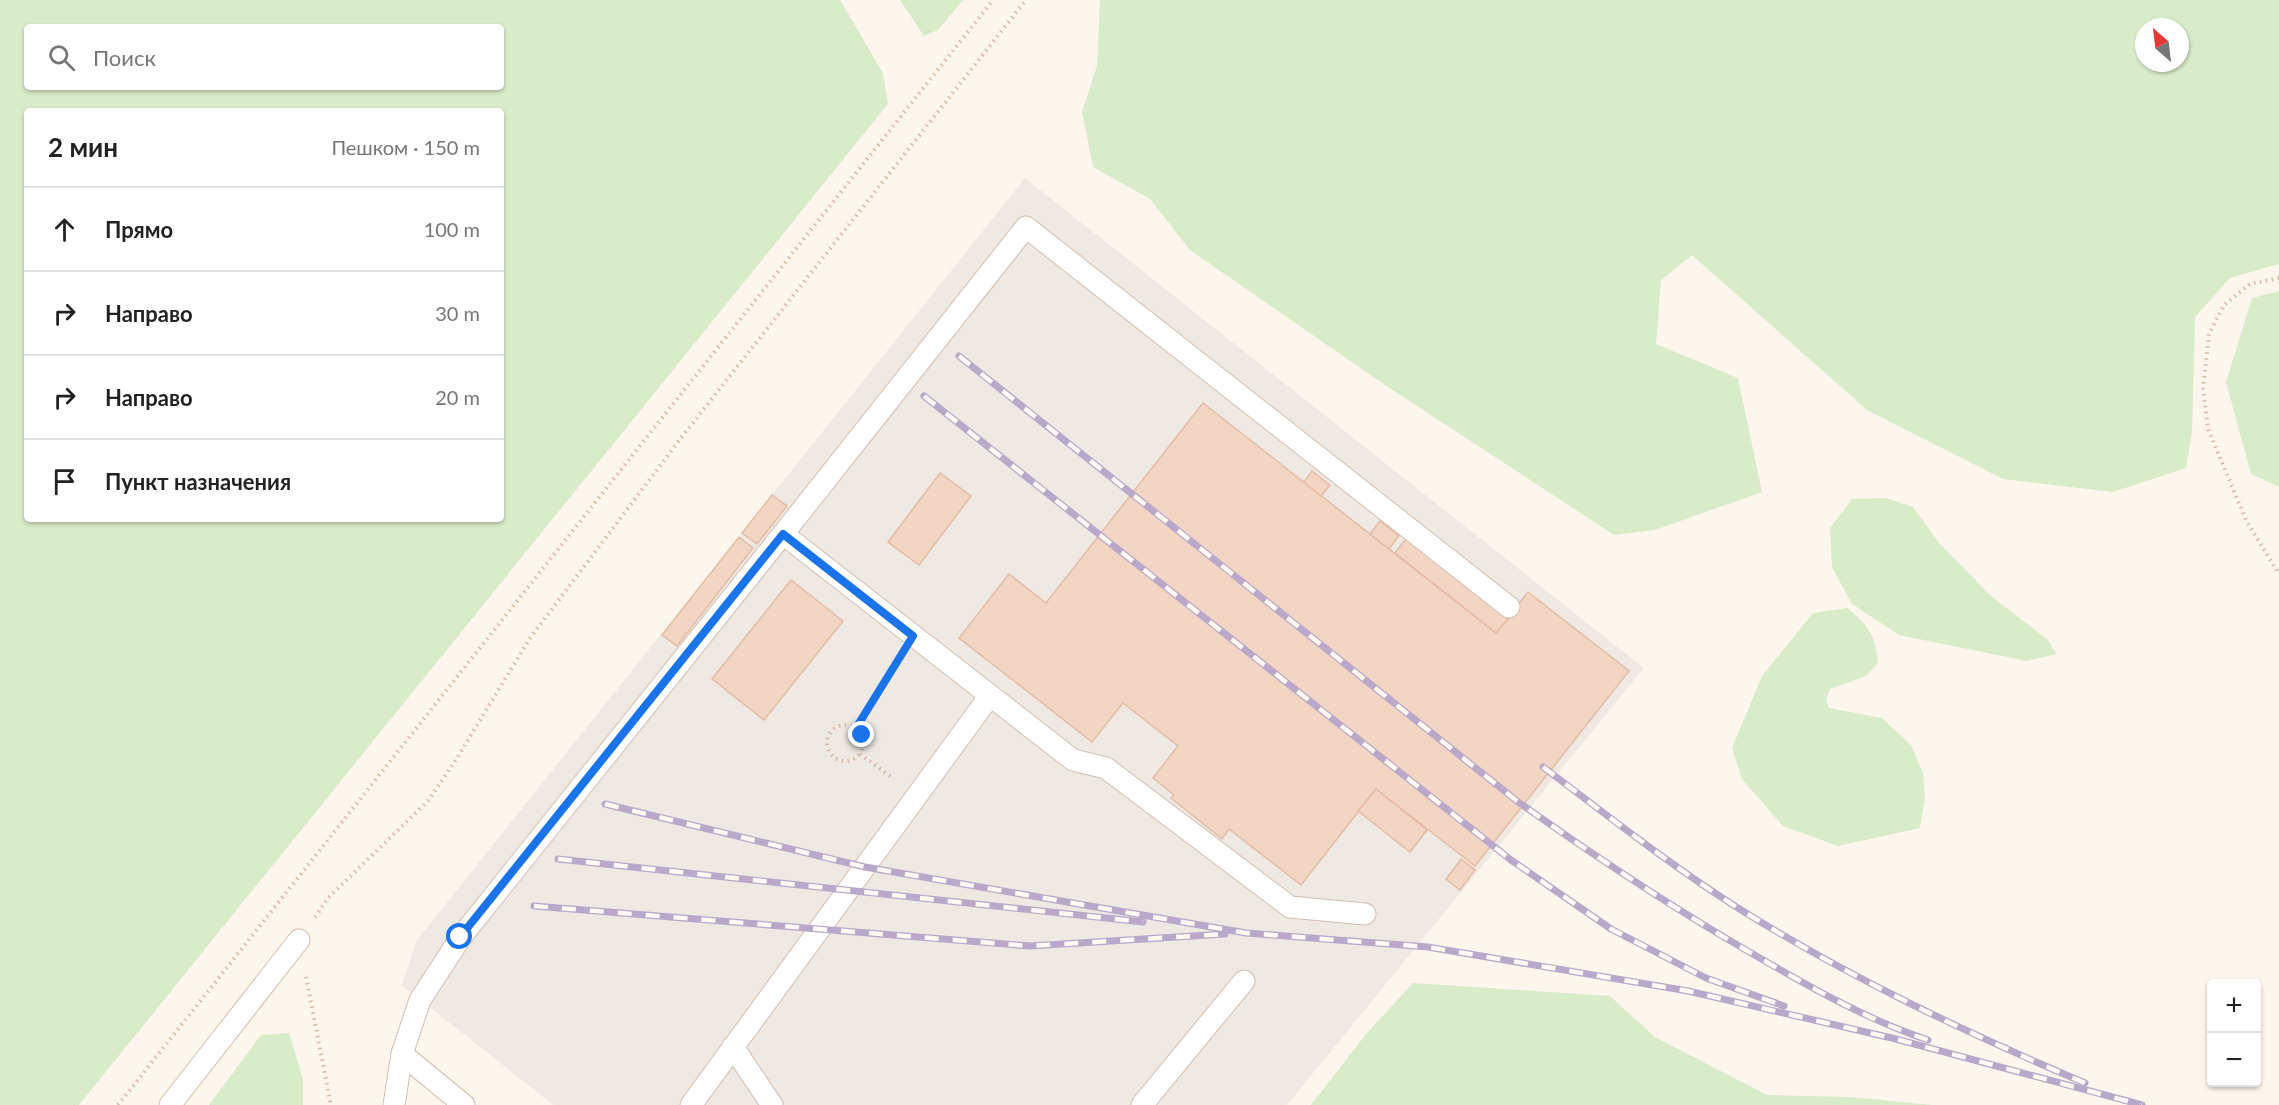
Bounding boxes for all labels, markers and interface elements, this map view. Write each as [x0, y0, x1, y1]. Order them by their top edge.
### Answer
north arrow [2135, 18, 2189, 72]
search box [24, 24, 504, 90]
icon: search [45, 41, 78, 74]
text: Поиск [93, 44, 156, 71]
text: 2 мин [48, 131, 118, 163]
text: Пешком · 150 m [331, 135, 480, 159]
icon: ahead [48, 213, 81, 246]
text: Прямо [105, 216, 173, 243]
text: 100 m [424, 217, 480, 241]
icon: right [48, 297, 81, 330]
text: Направо [105, 300, 193, 327]
text: 30 m [435, 301, 480, 325]
icon: right [48, 381, 81, 414]
text: Направо [105, 384, 193, 411]
text: 20 m [435, 385, 480, 409]
icon: arrive [48, 465, 81, 498]
text: Пункт назначения [105, 468, 291, 495]
route end [848, 721, 874, 747]
route start [446, 923, 472, 949]
map controls [2207, 979, 2261, 1087]
button: + [2207, 979, 2261, 1033]
button: − [2207, 1033, 2261, 1087]

